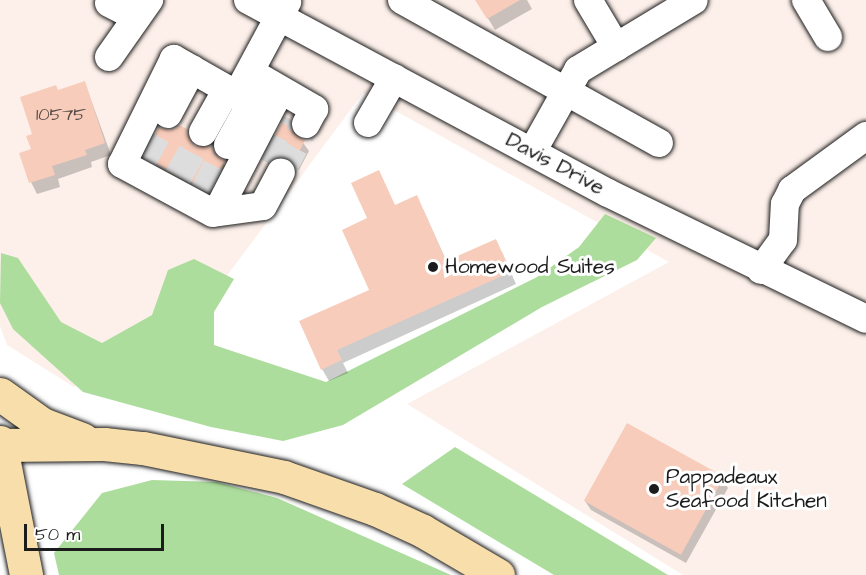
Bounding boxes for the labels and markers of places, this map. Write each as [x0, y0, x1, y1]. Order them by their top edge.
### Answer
place label: Homewood Suites [445, 254, 615, 280]
marker: Homewood Suites [426, 260, 440, 274]
place label: Pappadeaux Seafood Kitchen [666, 464, 827, 514]
marker: Pappadeaux Seafood Kitchen [647, 482, 661, 496]

